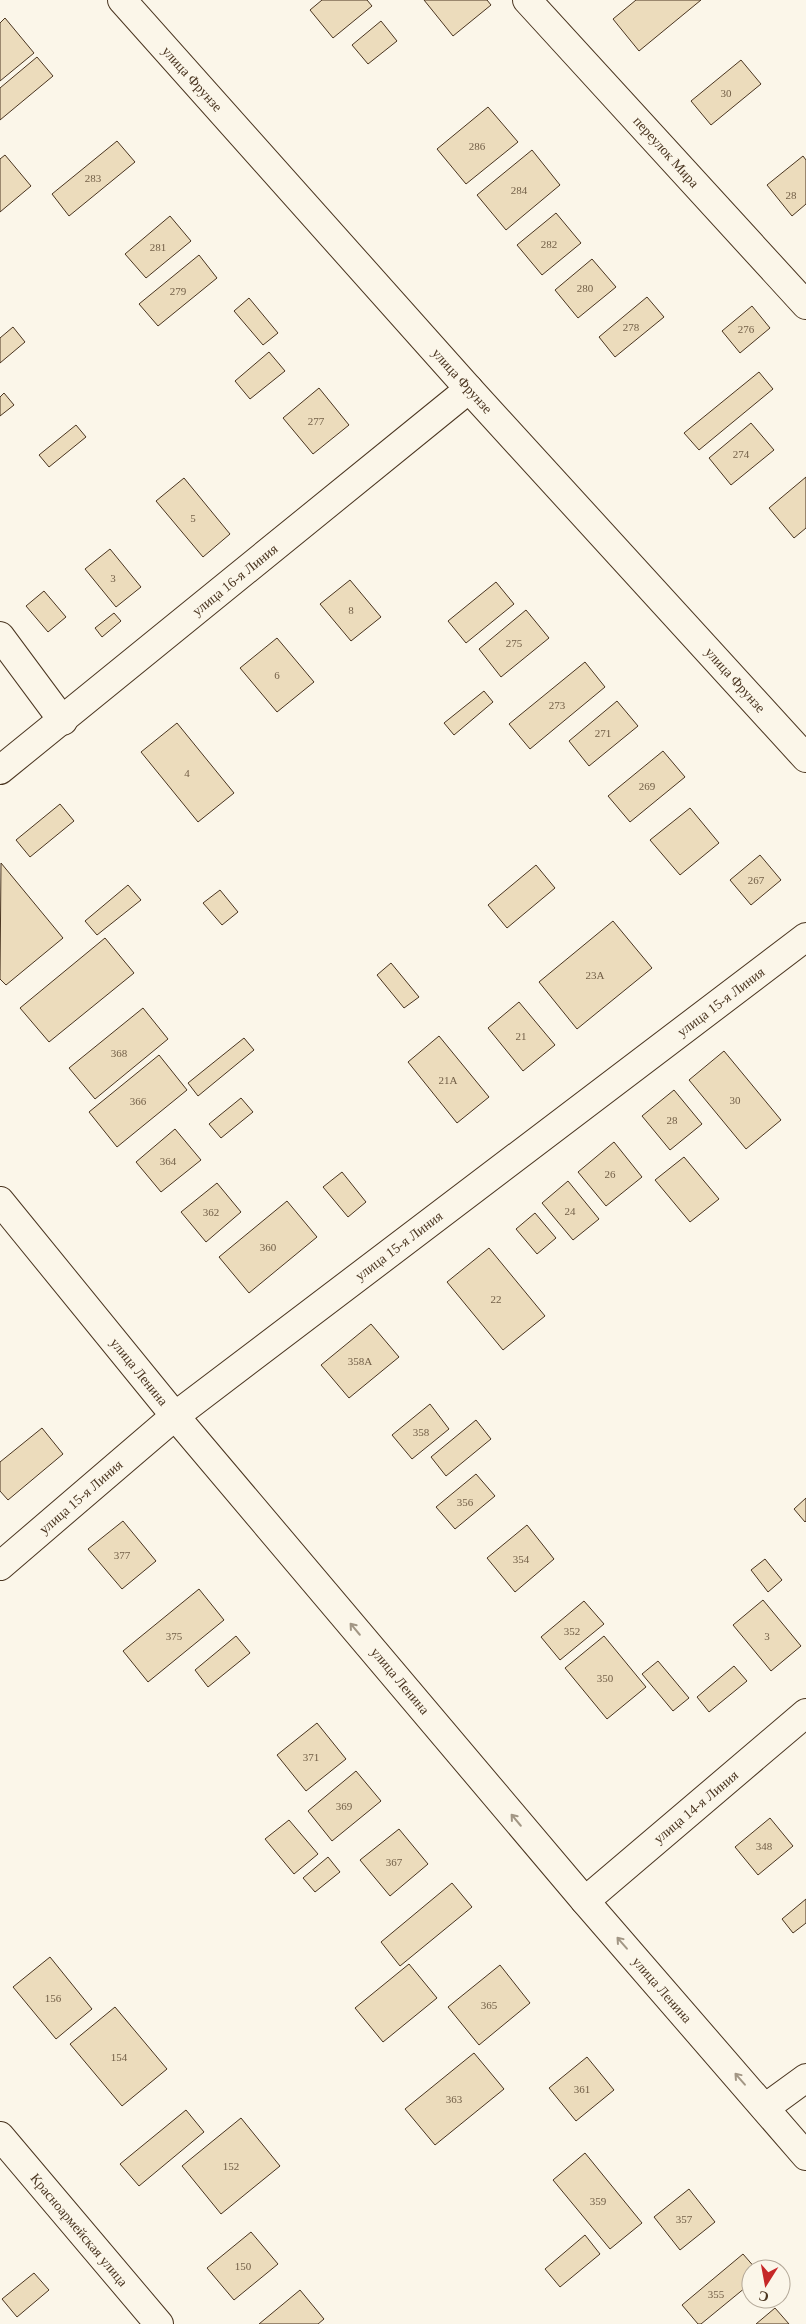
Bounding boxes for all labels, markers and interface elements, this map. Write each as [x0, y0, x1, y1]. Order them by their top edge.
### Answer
street label: улица Фрунзе [159, 43, 225, 115]
house number: 30 [721, 87, 732, 99]
street label: переулок Мира [630, 113, 702, 191]
house number: 286 [469, 140, 486, 152]
house number: 283 [85, 172, 102, 184]
house number: 284 [511, 184, 528, 196]
house number: 28 [786, 189, 797, 201]
house number: 282 [541, 238, 557, 250]
house number: 281 [150, 241, 166, 253]
house number: 280 [577, 282, 594, 294]
house number: 279 [170, 285, 187, 297]
house number: 278 [623, 321, 640, 333]
house number: 276 [738, 323, 755, 335]
street label: улица Фрунзе [429, 345, 495, 417]
house number: 277 [308, 415, 325, 427]
house number: 274 [733, 448, 750, 460]
house number: 5 [190, 512, 196, 524]
street label: улица 16-я Линия [189, 541, 281, 619]
house number: 3 [110, 572, 116, 584]
house number: 8 [348, 604, 354, 616]
house number: 275 [506, 637, 523, 649]
street label: улица Фрунзе [702, 644, 768, 716]
house number: 6 [274, 669, 280, 681]
house number: 273 [549, 699, 566, 711]
house number: 271 [595, 727, 611, 739]
house number: 4 [184, 767, 190, 779]
house number: 269 [639, 780, 656, 792]
house number: 267 [748, 874, 765, 886]
street label: улица 15-я Линия [675, 964, 768, 1040]
house number: 23А [586, 969, 605, 981]
house number: 21 [516, 1030, 527, 1042]
house number: 368 [111, 1047, 128, 1059]
house number: 21А [439, 1074, 458, 1086]
house number: 30 [730, 1094, 741, 1106]
house number: 366 [130, 1095, 147, 1107]
house number: 28 [667, 1114, 678, 1126]
house number: 364 [160, 1155, 177, 1167]
house number: 26 [605, 1168, 616, 1180]
house number: 24 [565, 1205, 576, 1217]
house number: 362 [203, 1206, 219, 1218]
street label: улица 15-я Линия [353, 1208, 446, 1284]
house number: 360 [260, 1241, 277, 1253]
house number: 22 [491, 1293, 502, 1305]
street label: улица Ленина [107, 1335, 171, 1409]
house number: 358А [348, 1355, 372, 1367]
house number: 358 [413, 1426, 430, 1438]
street label: улица 15-я Линия [36, 1457, 126, 1537]
house number: 356 [457, 1496, 474, 1508]
house number: 377 [114, 1549, 131, 1561]
house number: 354 [513, 1553, 530, 1565]
one-way arrow [349, 1622, 361, 1635]
house number: 352 [564, 1625, 580, 1637]
house number: 375 [166, 1630, 183, 1642]
house number: 3 [764, 1630, 770, 1642]
street label: улица Ленина [368, 1645, 433, 1718]
house number: 350 [597, 1672, 614, 1684]
house number: 371 [303, 1751, 319, 1763]
street label: улица 14-я Линия [651, 1767, 741, 1847]
house number: 369 [336, 1800, 353, 1812]
one-way arrow [511, 1813, 522, 1826]
house number: 348 [756, 1840, 773, 1852]
house number: 367 [386, 1856, 403, 1868]
one-way arrow [616, 1937, 628, 1950]
street label: улица Ленина [629, 1954, 695, 2027]
house number: 156 [45, 1992, 62, 2004]
house number: 365 [481, 1999, 498, 2011]
house number: 154 [111, 2051, 128, 2063]
one-way arrow [734, 2073, 746, 2086]
house number: 361 [574, 2083, 590, 2095]
house number: 363 [446, 2093, 463, 2105]
house number: 152 [223, 2160, 239, 2172]
street label: Красноармейская улица [28, 2171, 131, 2290]
house number: 359 [590, 2195, 607, 2207]
house number: 357 [676, 2213, 693, 2225]
north arrow [741, 2259, 791, 2309]
house number: 150 [235, 2260, 252, 2272]
house number: 355 [708, 2288, 725, 2300]
text: С [757, 2288, 770, 2305]

